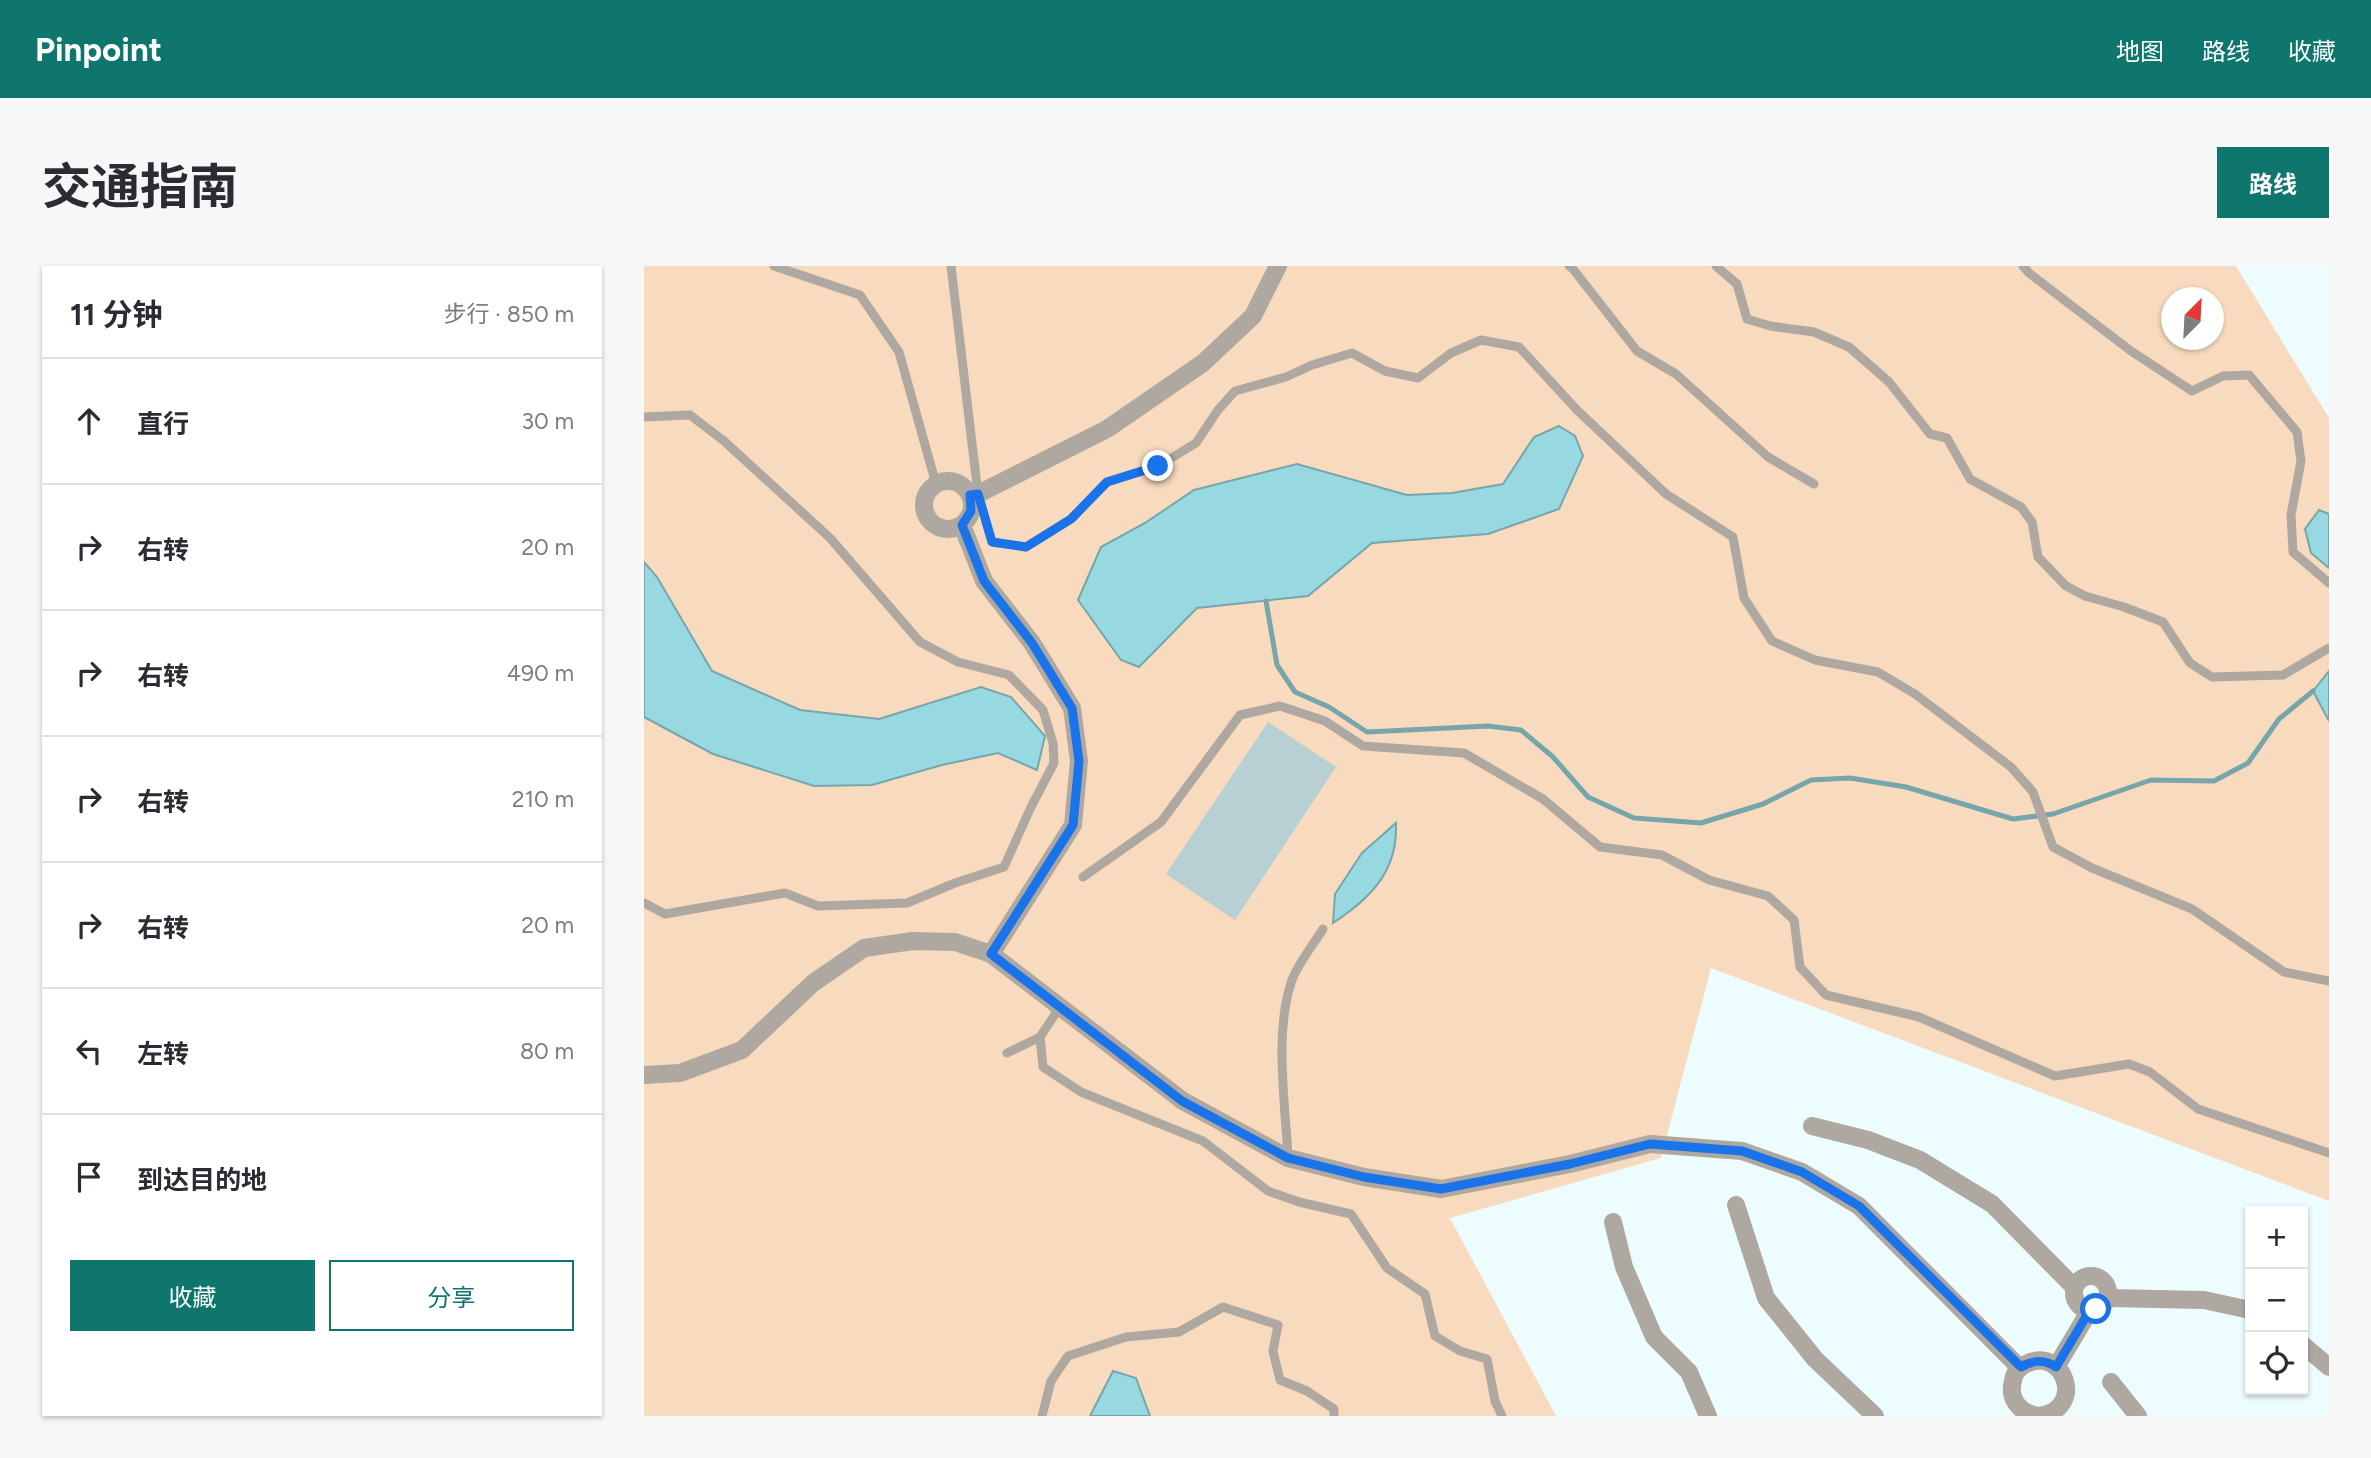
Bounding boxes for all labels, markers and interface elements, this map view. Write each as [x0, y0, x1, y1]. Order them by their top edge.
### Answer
text: Pinpoint [35, 30, 162, 69]
text: 地图 [2116, 37, 2164, 66]
text: 路线 [2202, 37, 2250, 66]
text: 收藏 [2288, 37, 2336, 66]
button: 路线 [2217, 147, 2329, 218]
text: 交通指南 [42, 157, 238, 216]
north arrow [2161, 287, 2224, 350]
text: 11 分钟 [70, 296, 162, 333]
text: 步行 · 850 m [443, 300, 574, 328]
icon: ahead [70, 402, 108, 440]
text: 30 m [521, 407, 574, 435]
text: 直行 [137, 408, 189, 440]
route end [1142, 450, 1173, 481]
icon: right [70, 528, 108, 566]
text: 20 m [521, 533, 574, 561]
text: 右转 [137, 534, 189, 566]
icon: right [70, 654, 108, 692]
text: 490 m [507, 659, 574, 687]
text: 右转 [137, 660, 189, 692]
icon: right [70, 780, 108, 818]
text: 210 m [512, 785, 574, 813]
text: 右转 [137, 786, 189, 818]
icon: right [70, 906, 108, 944]
text: 20 m [521, 911, 574, 939]
text: 右转 [137, 912, 189, 944]
icon: left [70, 1032, 108, 1070]
text: 80 m [520, 1037, 574, 1065]
text: 左转 [137, 1038, 189, 1070]
icon: arrive [70, 1158, 108, 1196]
text: 到达目的地 [137, 1164, 267, 1196]
map controls [2245, 1206, 2308, 1395]
button: + [2245, 1206, 2308, 1269]
button: 收藏 [70, 1260, 315, 1331]
button: 分享 [329, 1260, 574, 1331]
button: − [2245, 1269, 2308, 1332]
route start [2080, 1293, 2111, 1324]
button: locate [2245, 1332, 2308, 1395]

